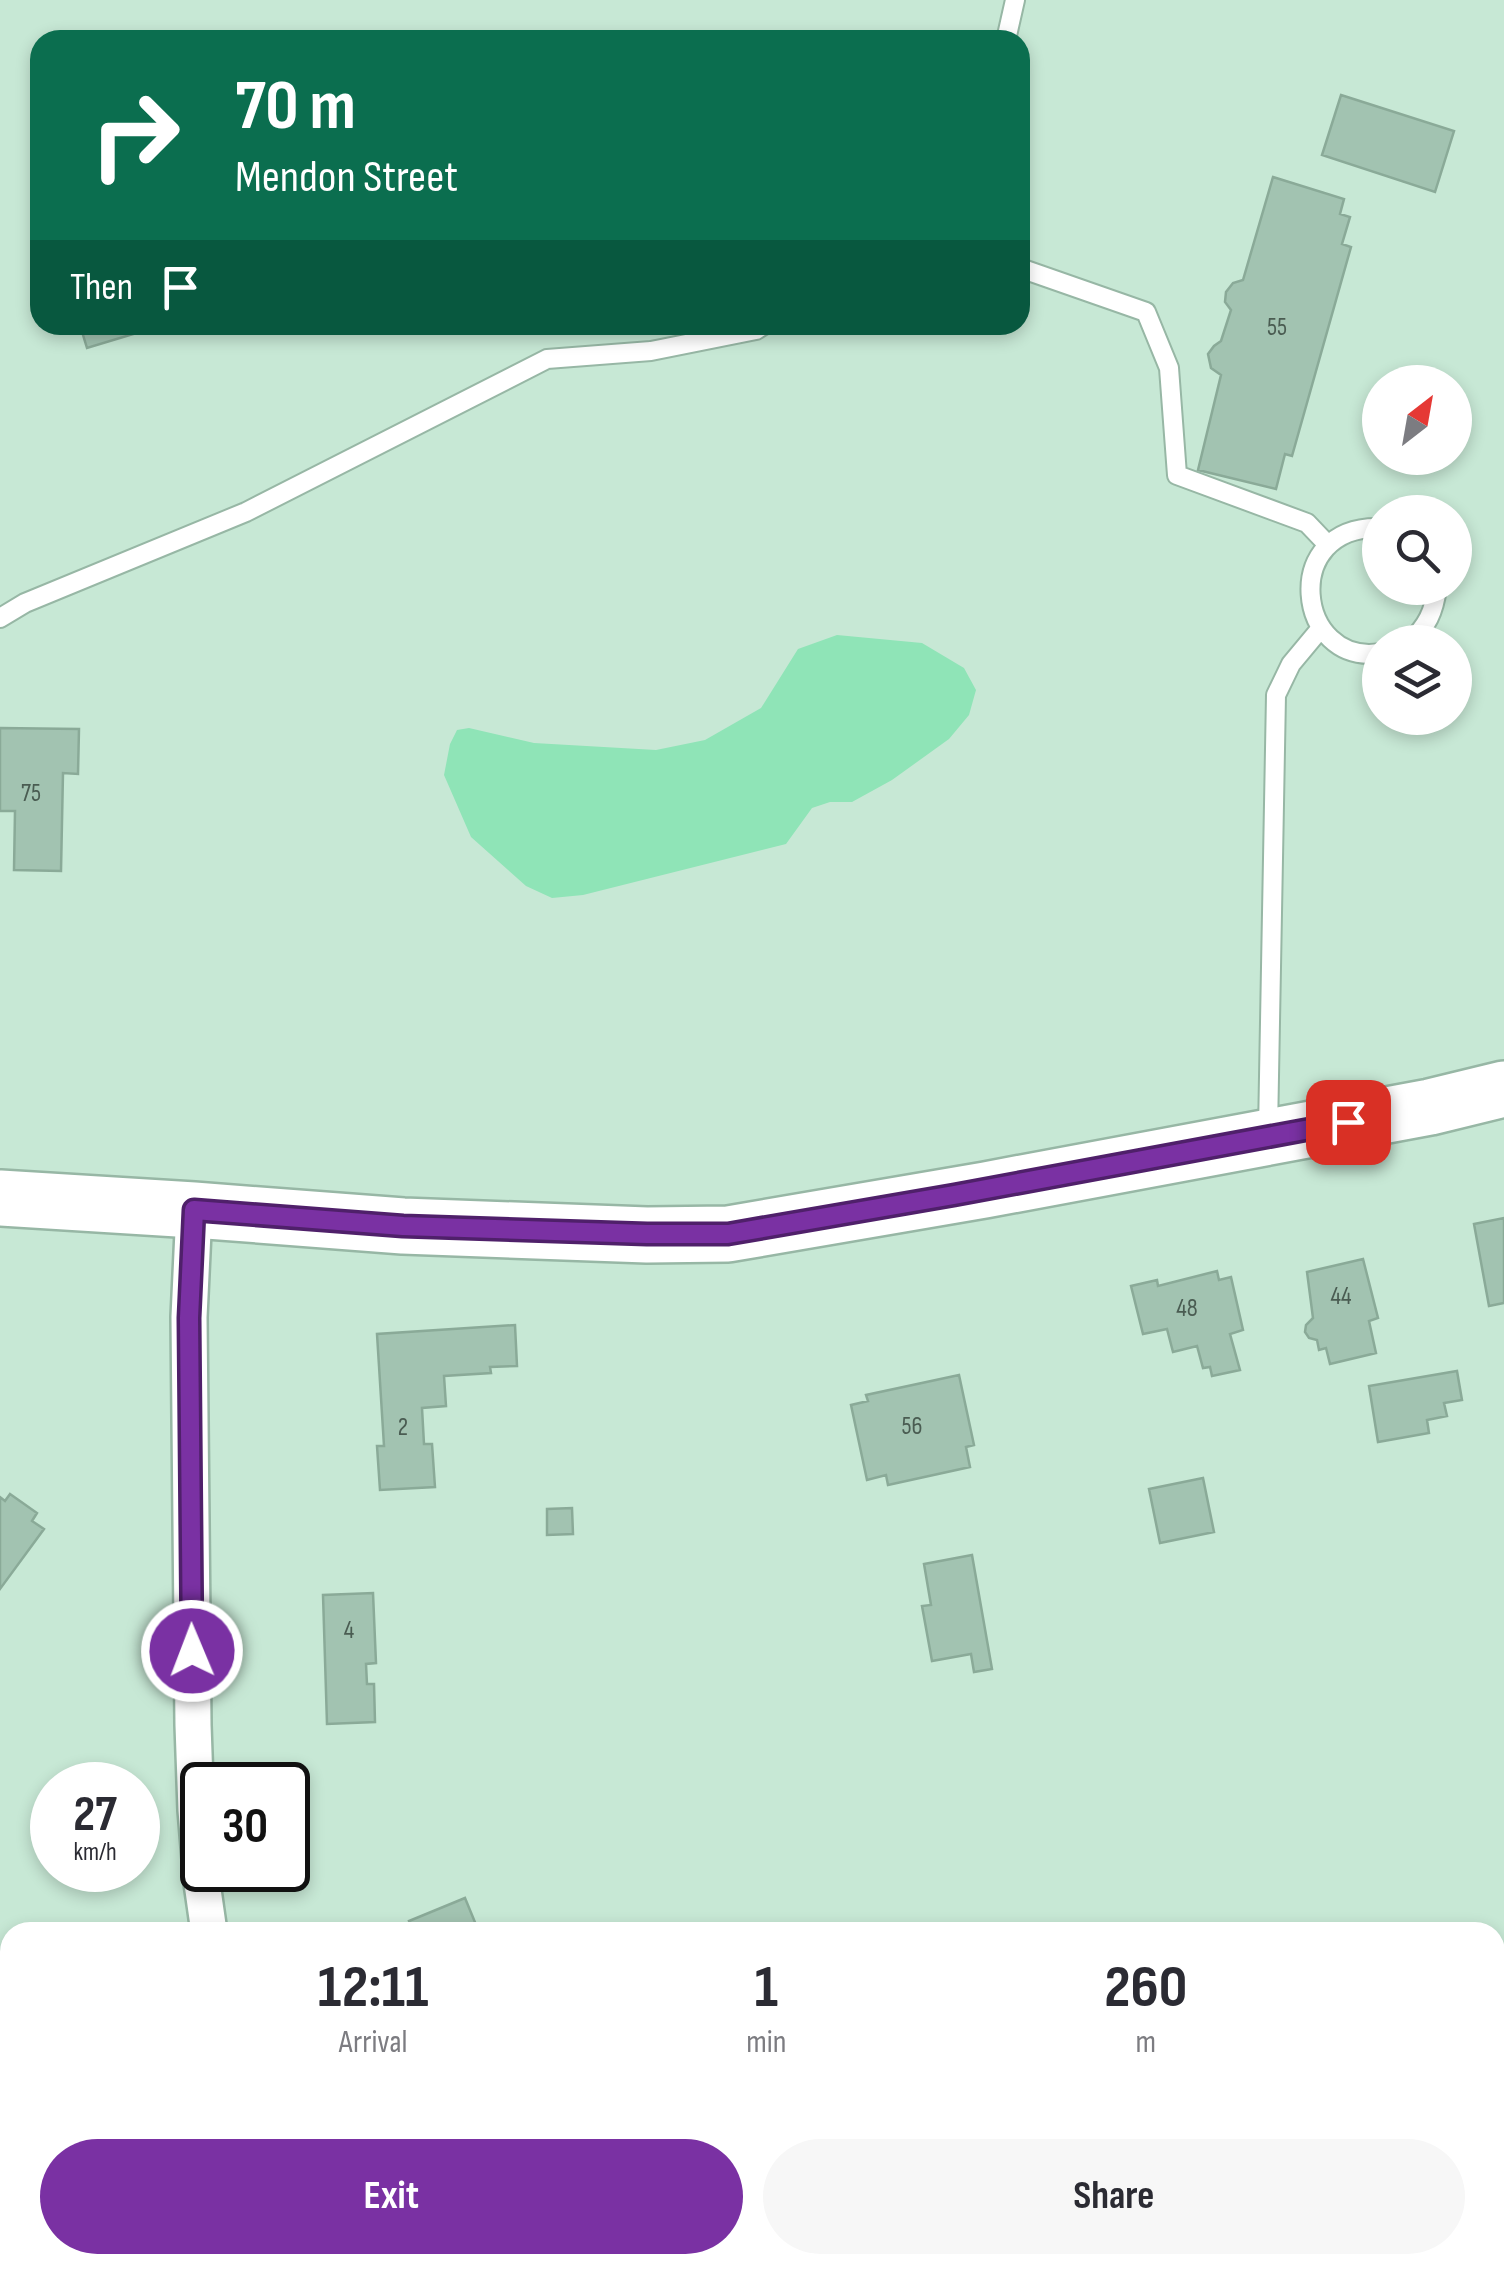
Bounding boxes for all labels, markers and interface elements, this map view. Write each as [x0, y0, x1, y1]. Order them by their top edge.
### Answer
text: 70 m [235, 65, 356, 149]
icon: right [70, 70, 200, 200]
text: Mendon Street [235, 150, 458, 205]
icon: arrive [153, 260, 208, 315]
text: Then [70, 265, 133, 310]
house number: 55 [1267, 312, 1287, 343]
north arrow [1362, 365, 1472, 475]
map controls [1362, 365, 1472, 735]
button: search [1362, 495, 1472, 605]
button: layers [1362, 625, 1472, 735]
house number: 75 [21, 778, 41, 809]
pin [1306, 1080, 1391, 1165]
icon: arrive [1321, 1095, 1376, 1150]
house number: 44 [1330, 1281, 1352, 1312]
house number: 48 [1176, 1293, 1198, 1324]
house number: 56 [902, 1411, 922, 1442]
house number: 2 [398, 1412, 408, 1443]
position arrow [140, 1599, 244, 1703]
house number: 4 [344, 1615, 354, 1646]
speed limit sign: 30 [180, 1762, 310, 1892]
text: 27 [73, 1785, 117, 1845]
text: km/h [73, 1837, 117, 1868]
text: 12:11 [318, 1952, 429, 2024]
text: 1 [755, 1952, 778, 2024]
text: 260 [1104, 1952, 1187, 2024]
text: Arrival [339, 2023, 408, 2062]
text: min [746, 2023, 786, 2062]
text: m [1135, 2023, 1156, 2062]
button: Exit [40, 2139, 743, 2254]
button: Share [763, 2139, 1465, 2254]

